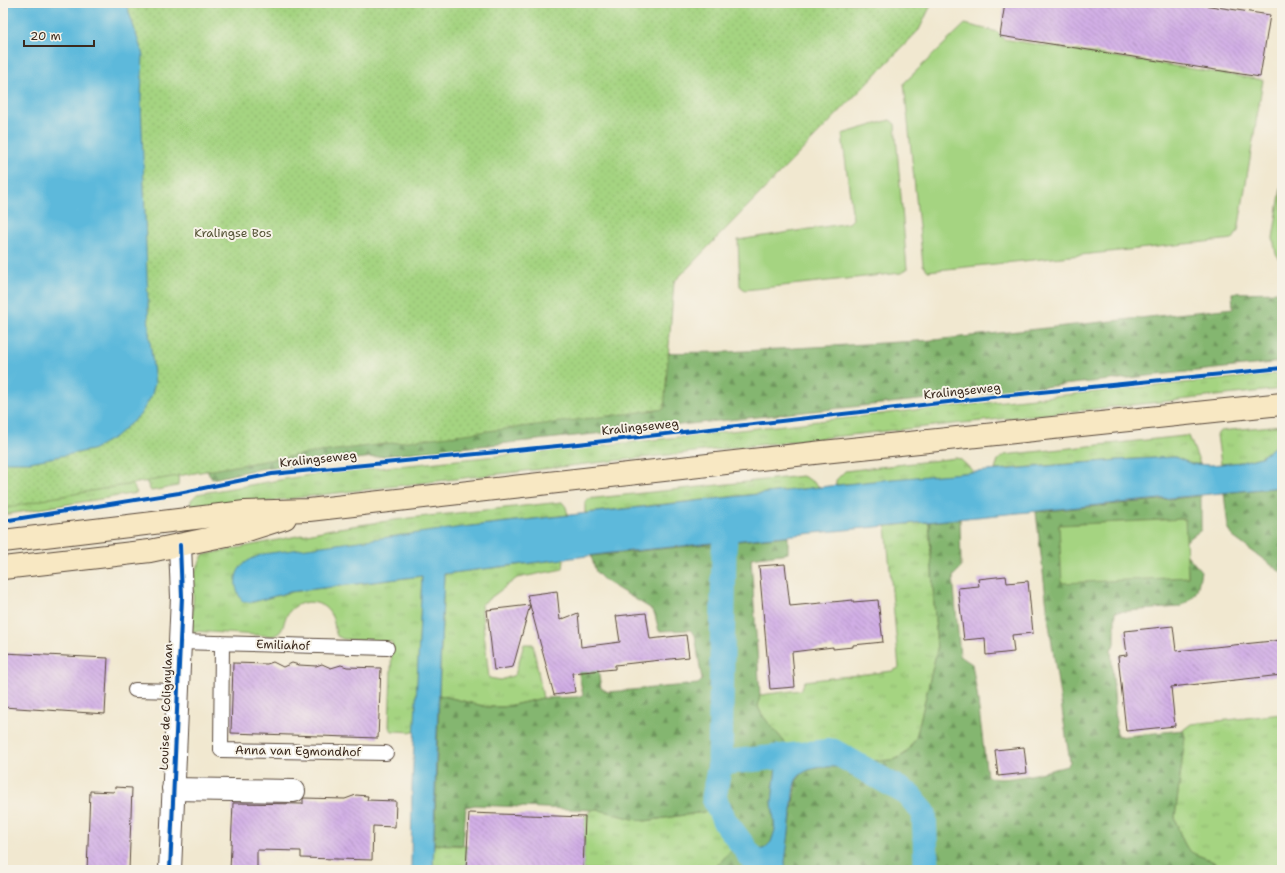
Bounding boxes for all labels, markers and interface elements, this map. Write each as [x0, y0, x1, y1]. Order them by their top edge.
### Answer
scale bar [24, 22, 94, 48]
text: 20 m [30, 28, 61, 44]
park label: Kralingse Bos [194, 225, 272, 241]
street label: Kralingseweg [923, 379, 1001, 403]
street label: Kralingseweg [601, 415, 679, 439]
street label: Kralingseweg [279, 447, 357, 471]
street label: Emiliahof [256, 636, 311, 654]
street label: Louise de Colignylaan [156, 643, 176, 771]
street label: Anna van Egmondhof [235, 742, 362, 760]

